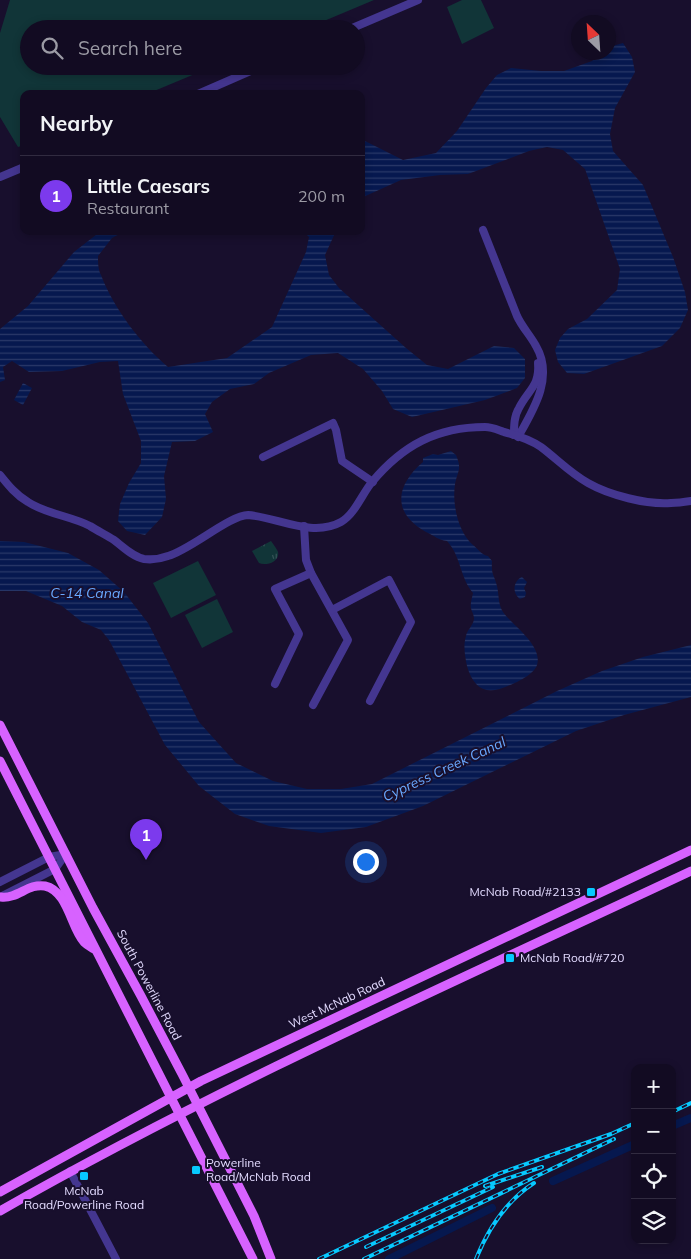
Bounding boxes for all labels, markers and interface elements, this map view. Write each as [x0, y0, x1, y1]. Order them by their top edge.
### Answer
north arrow [571, 15, 616, 60]
search box [20, 20, 365, 75]
icon: search [38, 34, 66, 62]
text: Search here [78, 36, 182, 60]
text: Nearby [40, 110, 113, 136]
text: Little Caesars [87, 174, 210, 198]
text: 1 [51, 186, 61, 206]
text: 200 m [298, 186, 345, 206]
text: Restaurant [87, 198, 169, 218]
water label: C-14 Canal [50, 584, 124, 602]
water label: Cypress Creek Canal [380, 732, 509, 805]
pin: 1 [130, 819, 162, 860]
your location [353, 849, 379, 875]
place label: McNab Road/#2133 [469, 884, 581, 899]
marker: McNab Road/#2133 [585, 886, 597, 898]
street label: South Powerline Road [114, 927, 185, 1043]
place label: McNab Road/#720 [520, 950, 624, 965]
marker: McNab Road/#720 [504, 952, 516, 964]
street label: West McNab Road [286, 974, 387, 1031]
map controls [631, 1064, 676, 1244]
button: + [631, 1064, 676, 1109]
button: − [631, 1109, 676, 1154]
button: locate [631, 1154, 676, 1199]
place label: Powerline Road/McNab Road [206, 1155, 311, 1184]
marker: Powerline Road/McNab Road [190, 1164, 202, 1176]
marker: McNab Road/Powerline Road [78, 1170, 90, 1182]
place label: McNab Road/Powerline Road [24, 1183, 144, 1212]
button: layers [631, 1199, 676, 1244]

